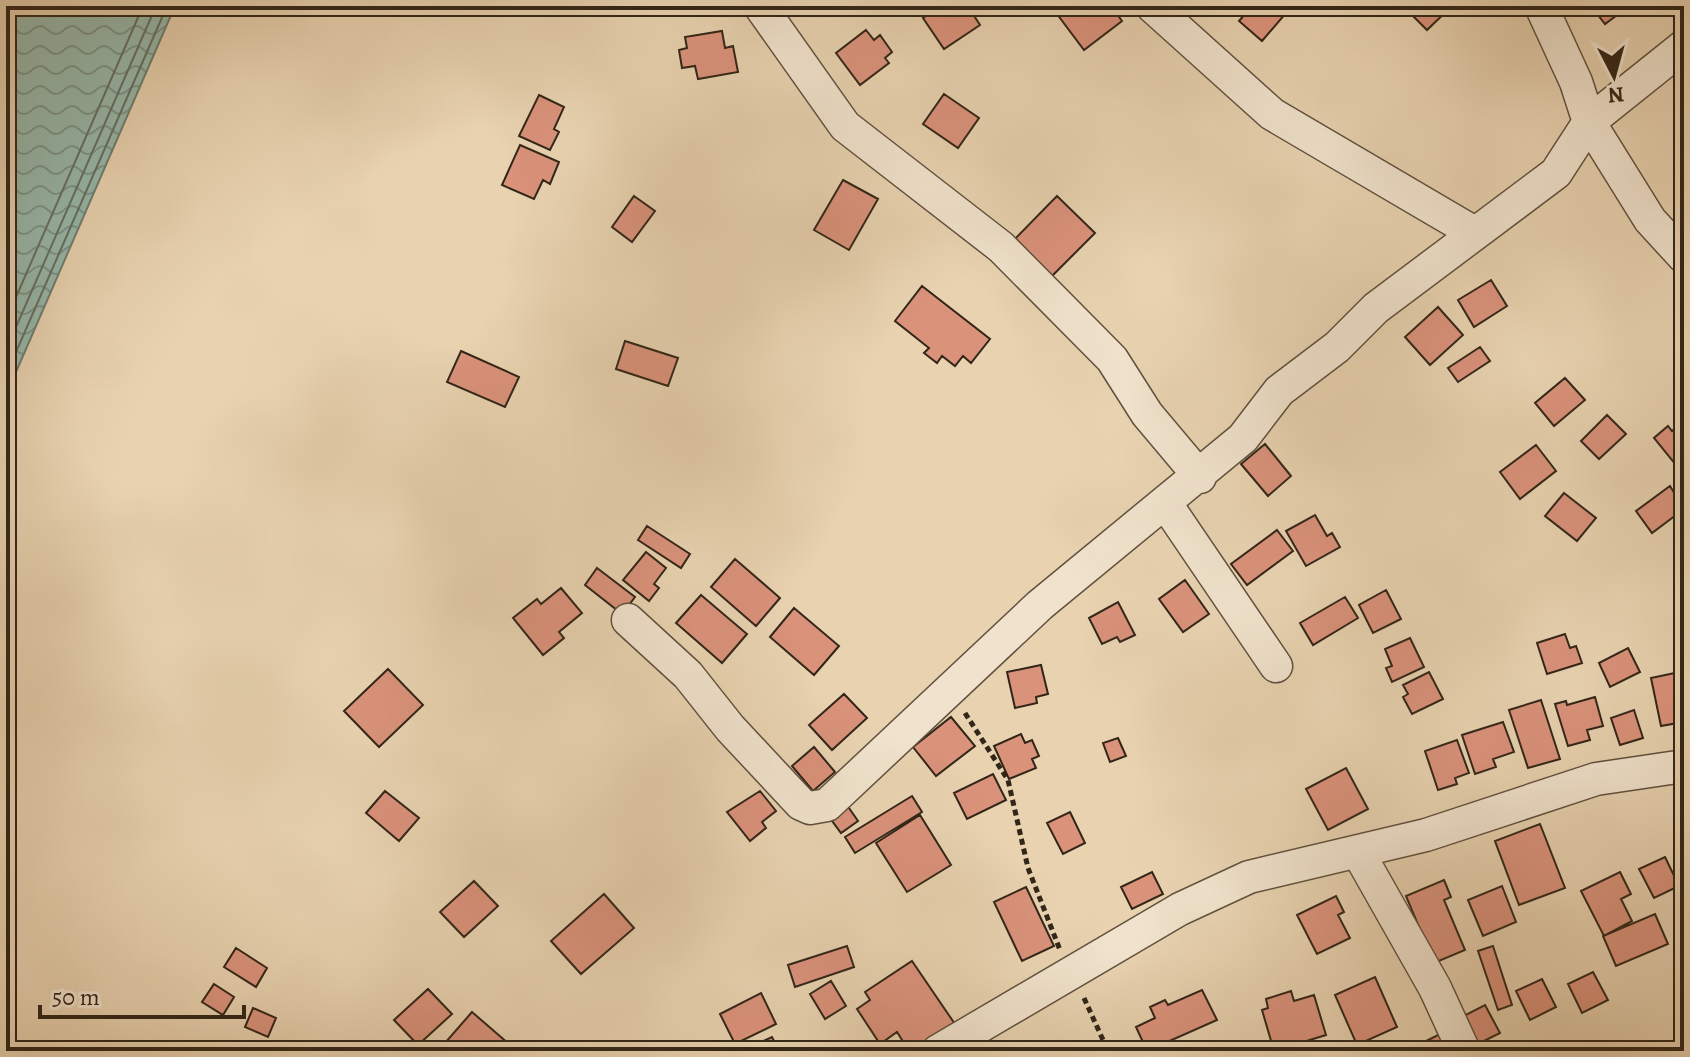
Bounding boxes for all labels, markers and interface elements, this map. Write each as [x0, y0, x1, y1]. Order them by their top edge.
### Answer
north arrow [1574, 36, 1654, 116]
text: N [1606, 79, 1626, 111]
scale bar [40, 969, 244, 1019]
text: 50 m [52, 981, 100, 1013]

